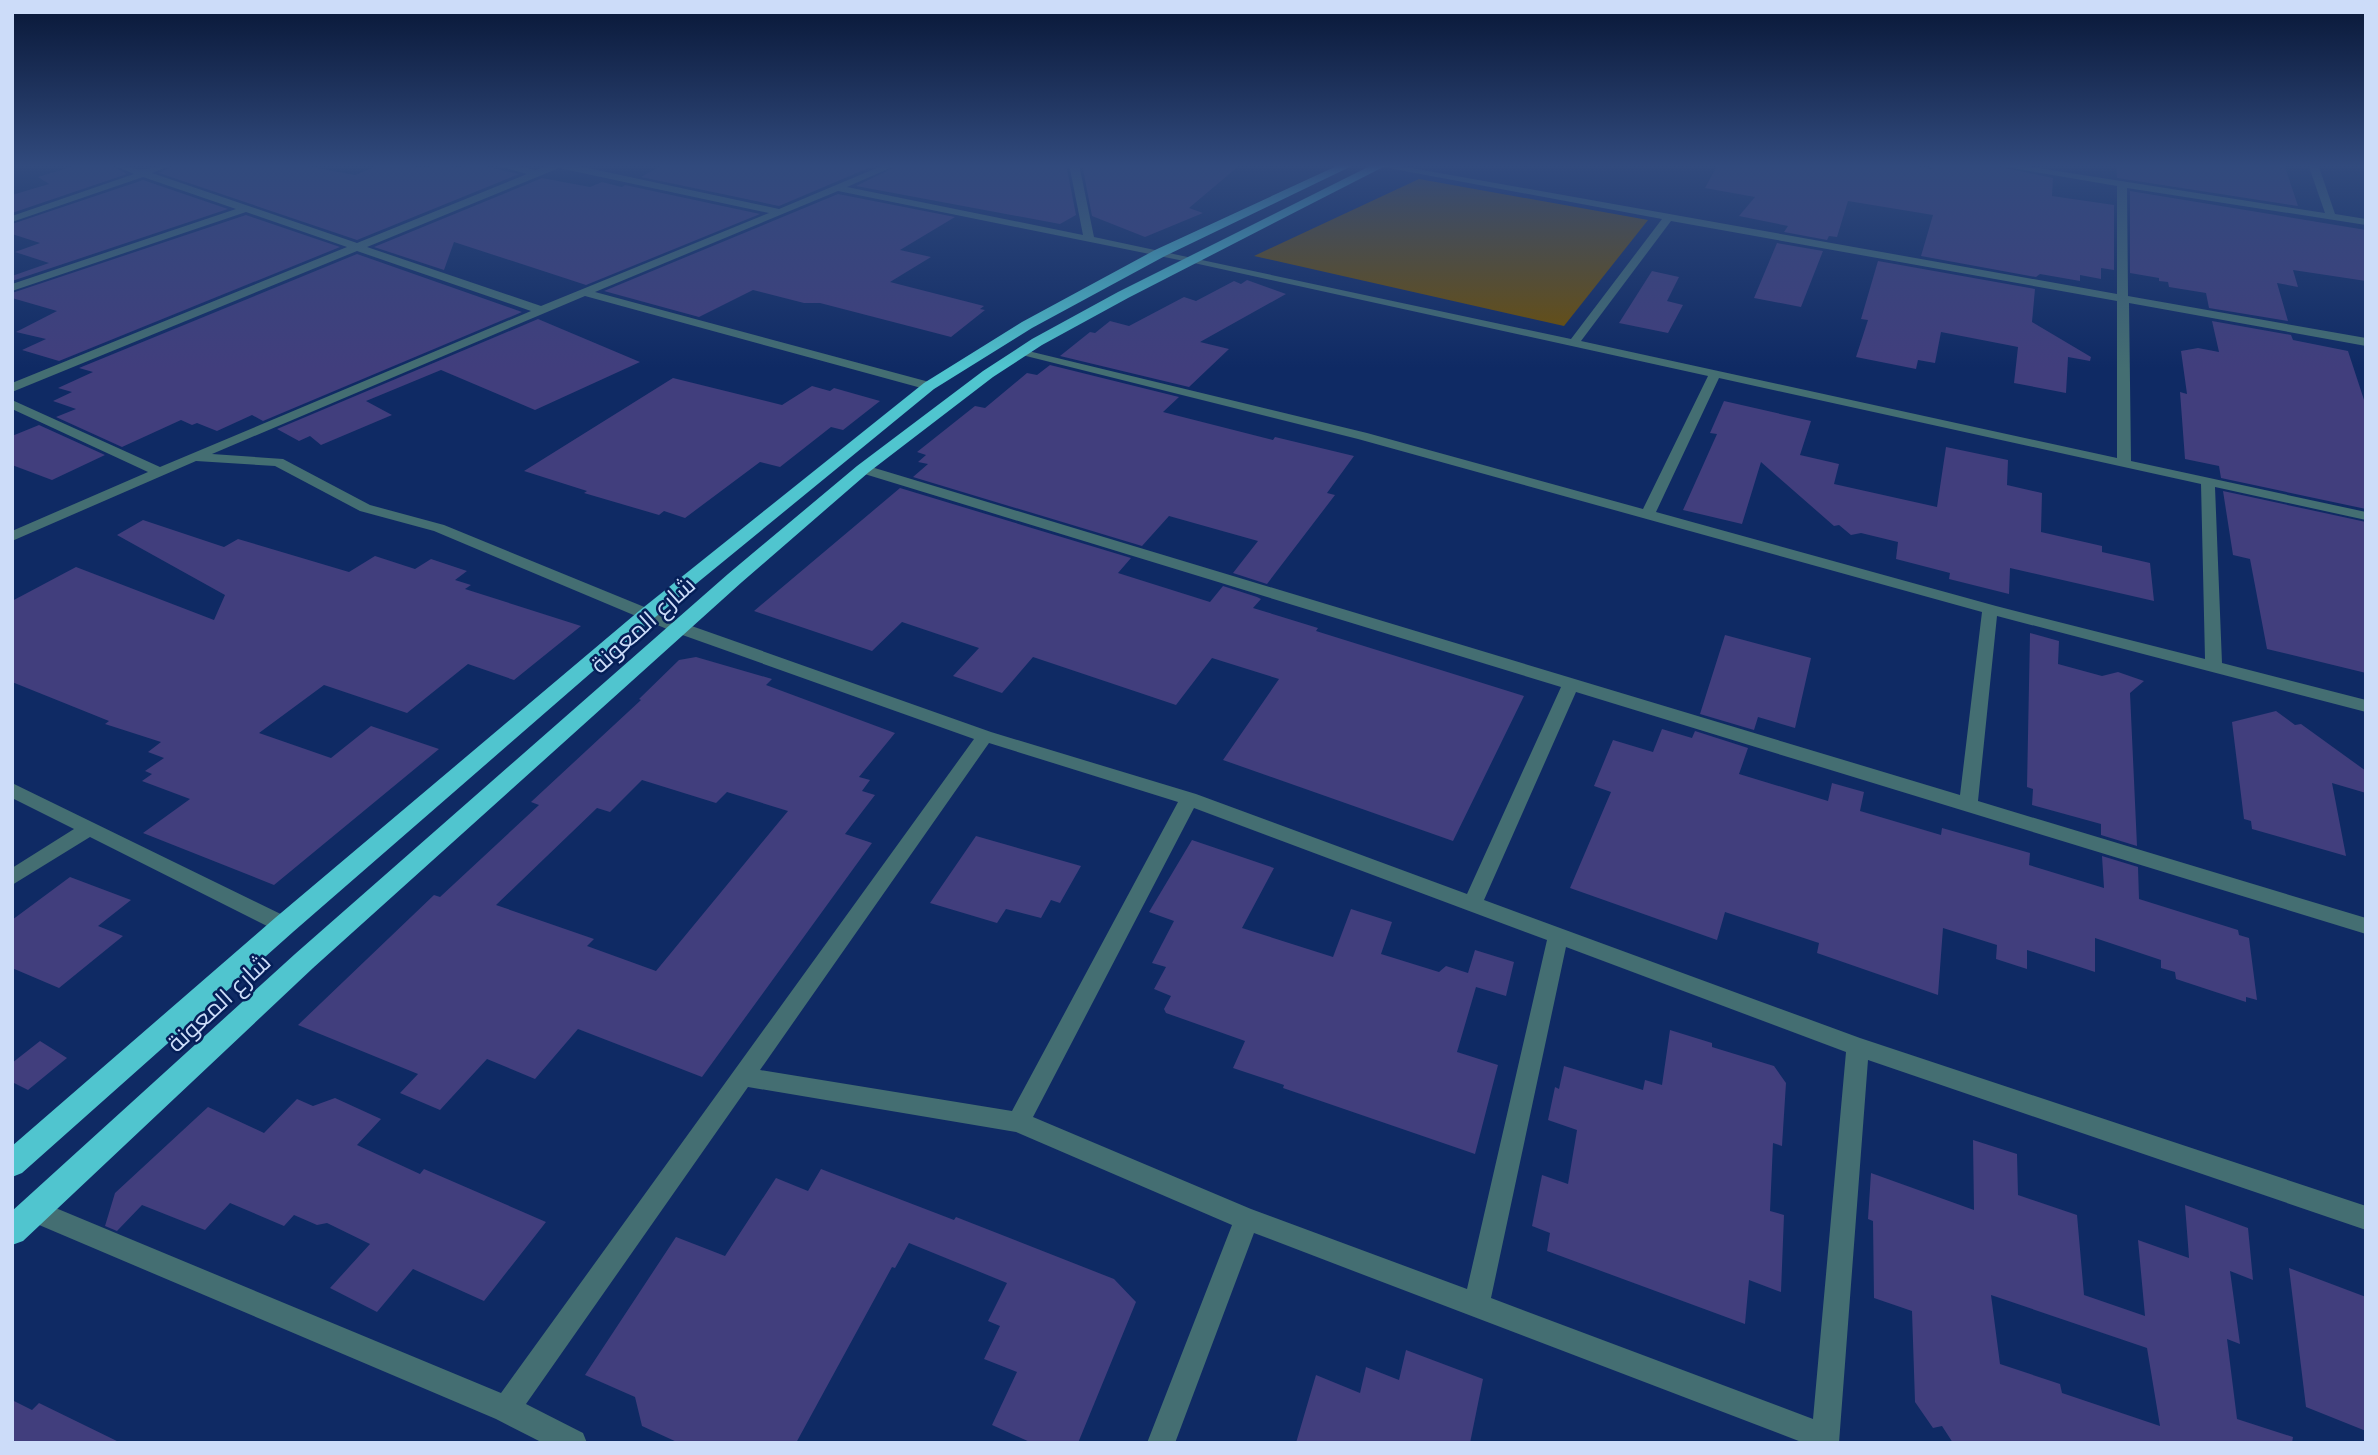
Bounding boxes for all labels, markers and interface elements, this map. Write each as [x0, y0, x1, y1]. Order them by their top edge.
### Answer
street label: شارع المعونة [585, 571, 702, 681]
street label: شارع المعونة [162, 948, 278, 1059]

